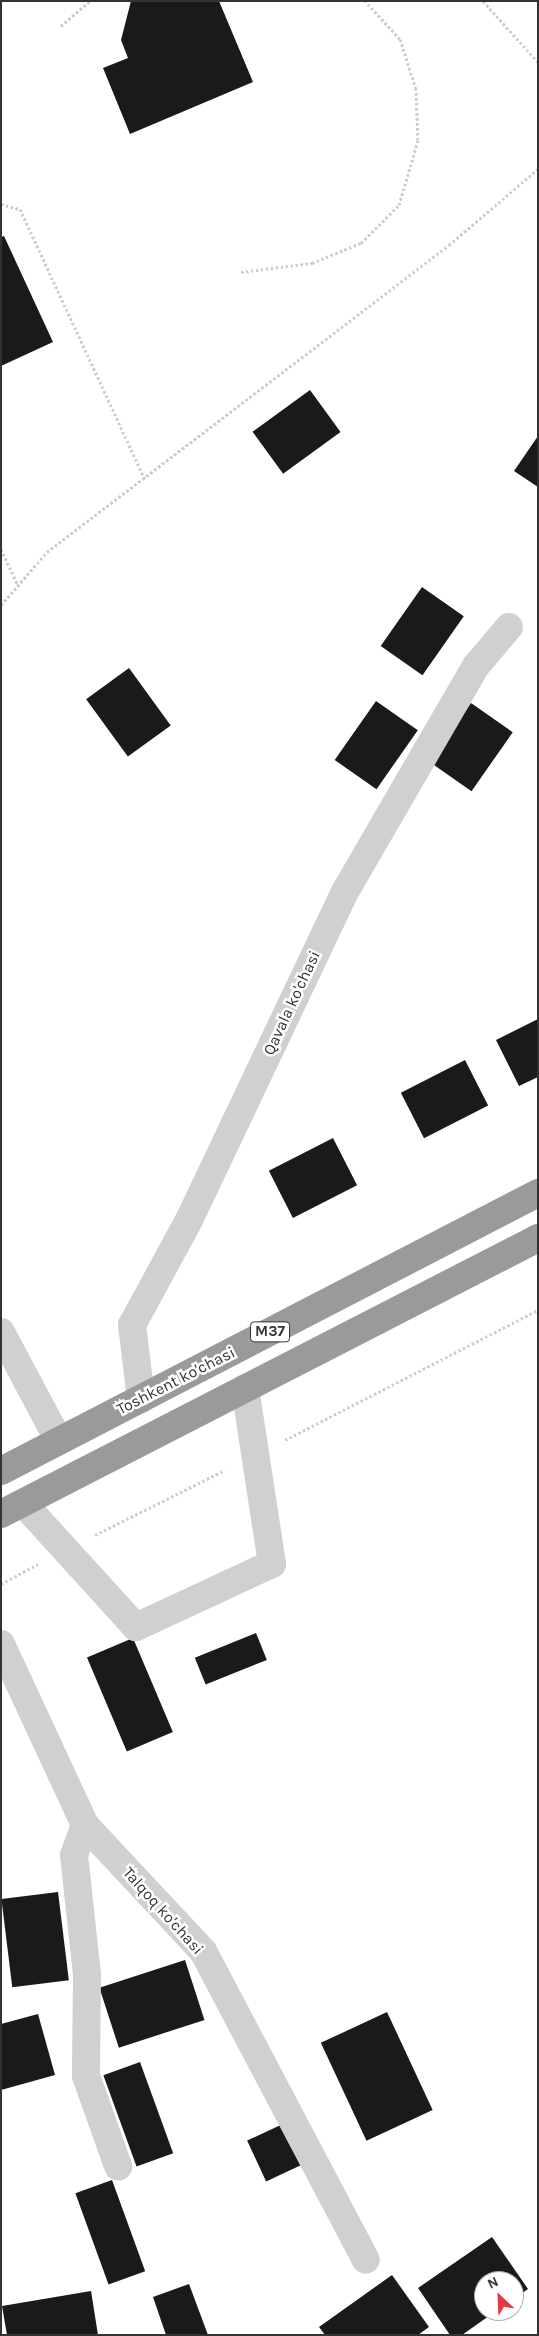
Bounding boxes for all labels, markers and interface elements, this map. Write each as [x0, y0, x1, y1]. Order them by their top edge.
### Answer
street label: Qavala ko'chasi [259, 948, 325, 1058]
road number: M37 [250, 1320, 290, 1344]
street label: Toshkent ko'chasi [114, 1343, 238, 1419]
street label: Talqoq ko'chasi [119, 1863, 207, 1959]
north arrow [474, 2271, 524, 2321]
text: N [485, 2273, 501, 2293]

